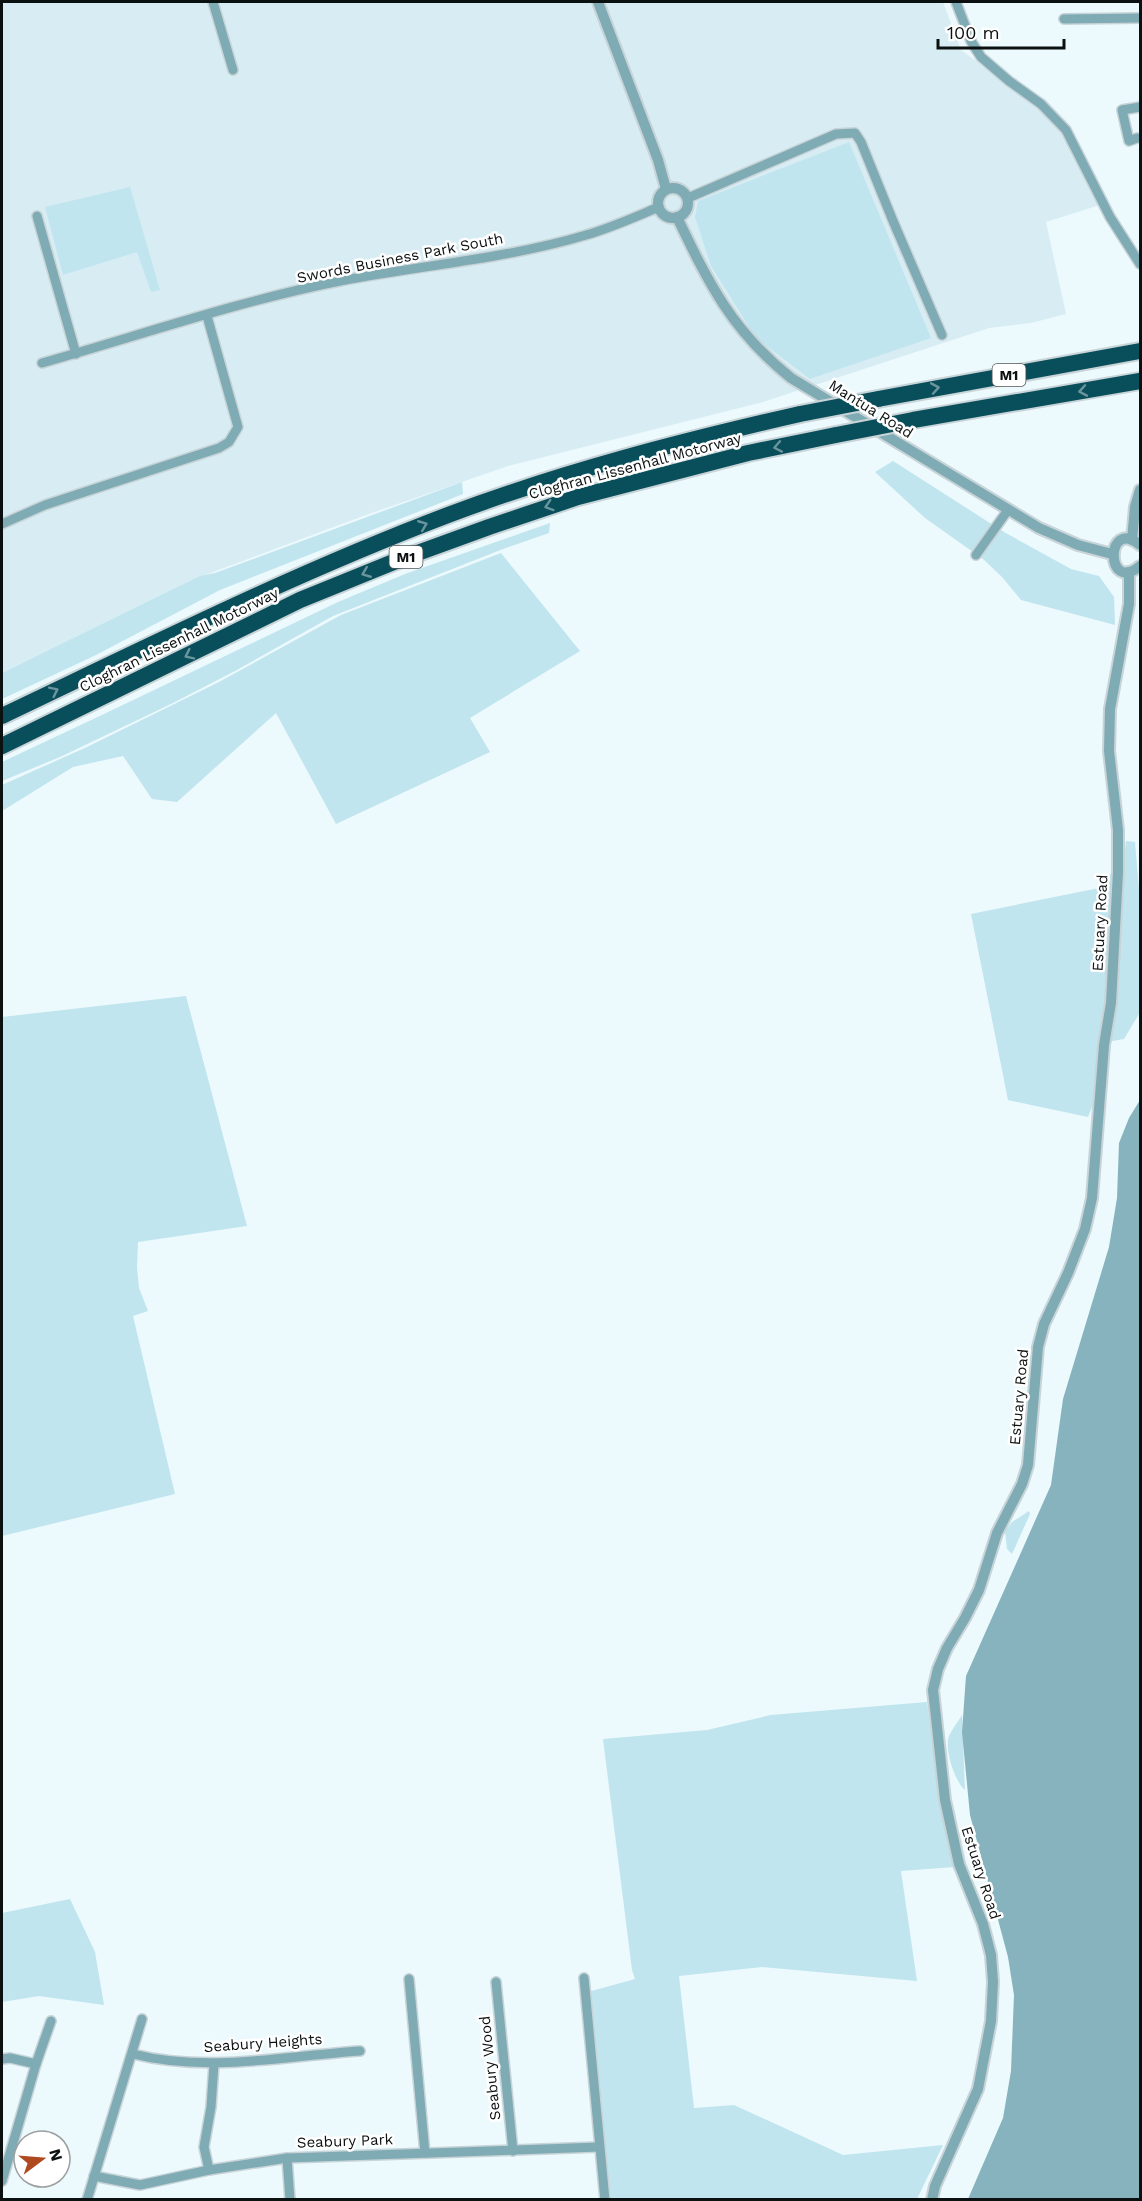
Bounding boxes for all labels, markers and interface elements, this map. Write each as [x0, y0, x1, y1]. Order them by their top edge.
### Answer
scale bar [938, 12, 1064, 50]
text: 100 m [947, 22, 1000, 43]
street label: Swords Business Park South [295, 229, 505, 287]
road number: M1 [992, 364, 1026, 386]
street label: Mantua Road [826, 376, 916, 442]
one-way arrow [930, 382, 940, 395]
one-way arrow [1078, 384, 1088, 397]
street label: Cloghran Lissenhall Motorway [527, 429, 744, 503]
one-way arrow [774, 439, 784, 452]
one-way arrow [544, 499, 555, 512]
one-way arrow [417, 520, 428, 532]
road number: M1 [390, 546, 422, 568]
one-way arrow [361, 566, 372, 579]
street label: Cloghran Lissenhall Motorway [76, 584, 282, 696]
one-way arrow [184, 647, 195, 659]
one-way arrow [48, 687, 59, 698]
street label: Estuary Road [1088, 874, 1112, 972]
street label: Estuary Road [1006, 1348, 1032, 1446]
street label: Estuary Road [957, 1824, 1005, 1922]
street label: Seabury Wood [476, 2015, 504, 2121]
street label: Seabury Heights [203, 2030, 323, 2056]
north arrow [12, 2129, 72, 2189]
street label: Seabury Park [297, 2130, 394, 2152]
text: N [45, 2147, 67, 2163]

